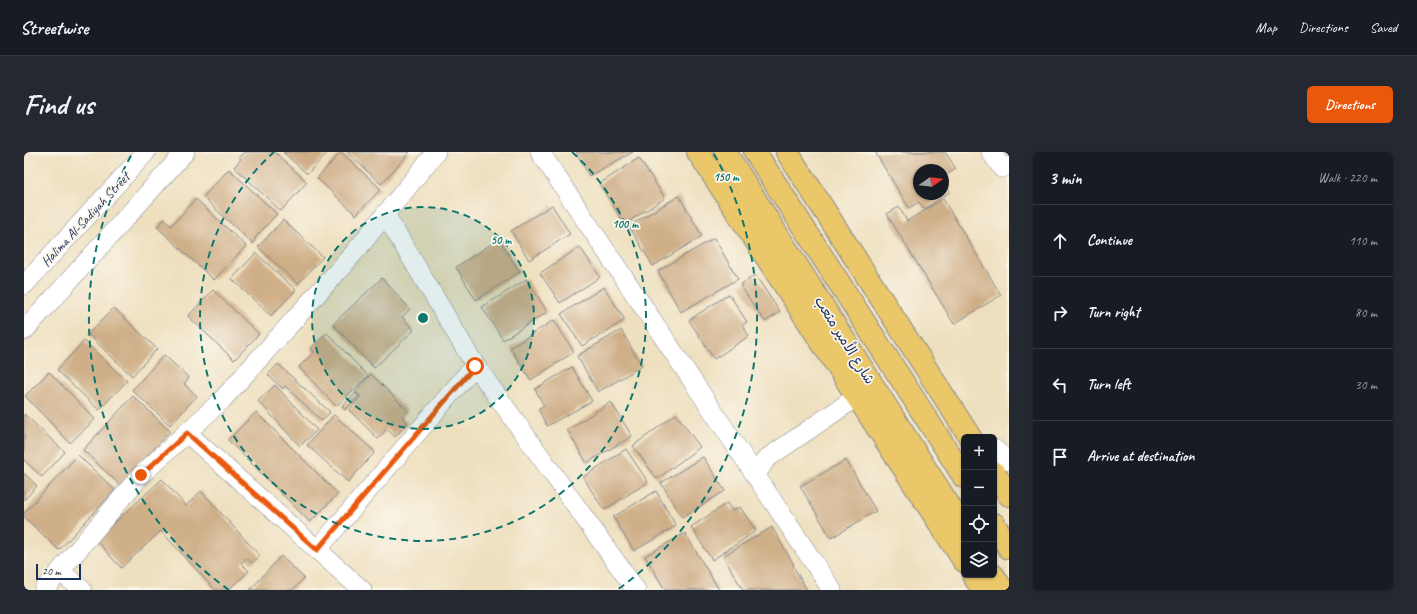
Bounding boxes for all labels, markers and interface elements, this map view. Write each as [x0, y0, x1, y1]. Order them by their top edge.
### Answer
text: Streetwise [20, 16, 88, 40]
text: Map [1256, 19, 1277, 36]
text: Directions [1299, 19, 1348, 36]
text: Saved [1370, 19, 1397, 36]
button: Directions [1307, 86, 1393, 123]
text: Find us [24, 87, 94, 122]
north arrow [913, 164, 949, 200]
street label: Halima Al-Sadiyah Street [37, 167, 135, 270]
text: 3 min [1049, 168, 1082, 189]
text: 150 m [713, 169, 740, 185]
text: Walk · 220 m [1318, 170, 1377, 186]
text: 100 m [612, 216, 639, 232]
icon: ahead [1049, 230, 1071, 252]
text: Continue [1087, 231, 1132, 250]
text: 50 m [491, 232, 512, 248]
text: 110 m [1349, 233, 1377, 249]
street label: شارع الأمير متعب [810, 293, 879, 388]
icon: right [1049, 302, 1071, 324]
text: Turn right [1087, 303, 1140, 322]
text: 80 m [1355, 305, 1377, 321]
centre of rings [416, 311, 430, 325]
route start [466, 357, 484, 375]
icon: left [1049, 374, 1071, 396]
text: Turn left [1087, 375, 1130, 394]
text: 30 m [1355, 377, 1377, 393]
map controls [961, 434, 997, 578]
button: + [961, 434, 997, 470]
icon: arrive [1049, 446, 1071, 468]
text: Arrive at destination [1087, 447, 1194, 466]
route end [132, 466, 150, 484]
button: − [961, 470, 997, 506]
button: locate [961, 506, 997, 542]
button: layers [961, 542, 997, 578]
scale bar [36, 562, 81, 581]
text: 20 m [42, 564, 61, 578]

